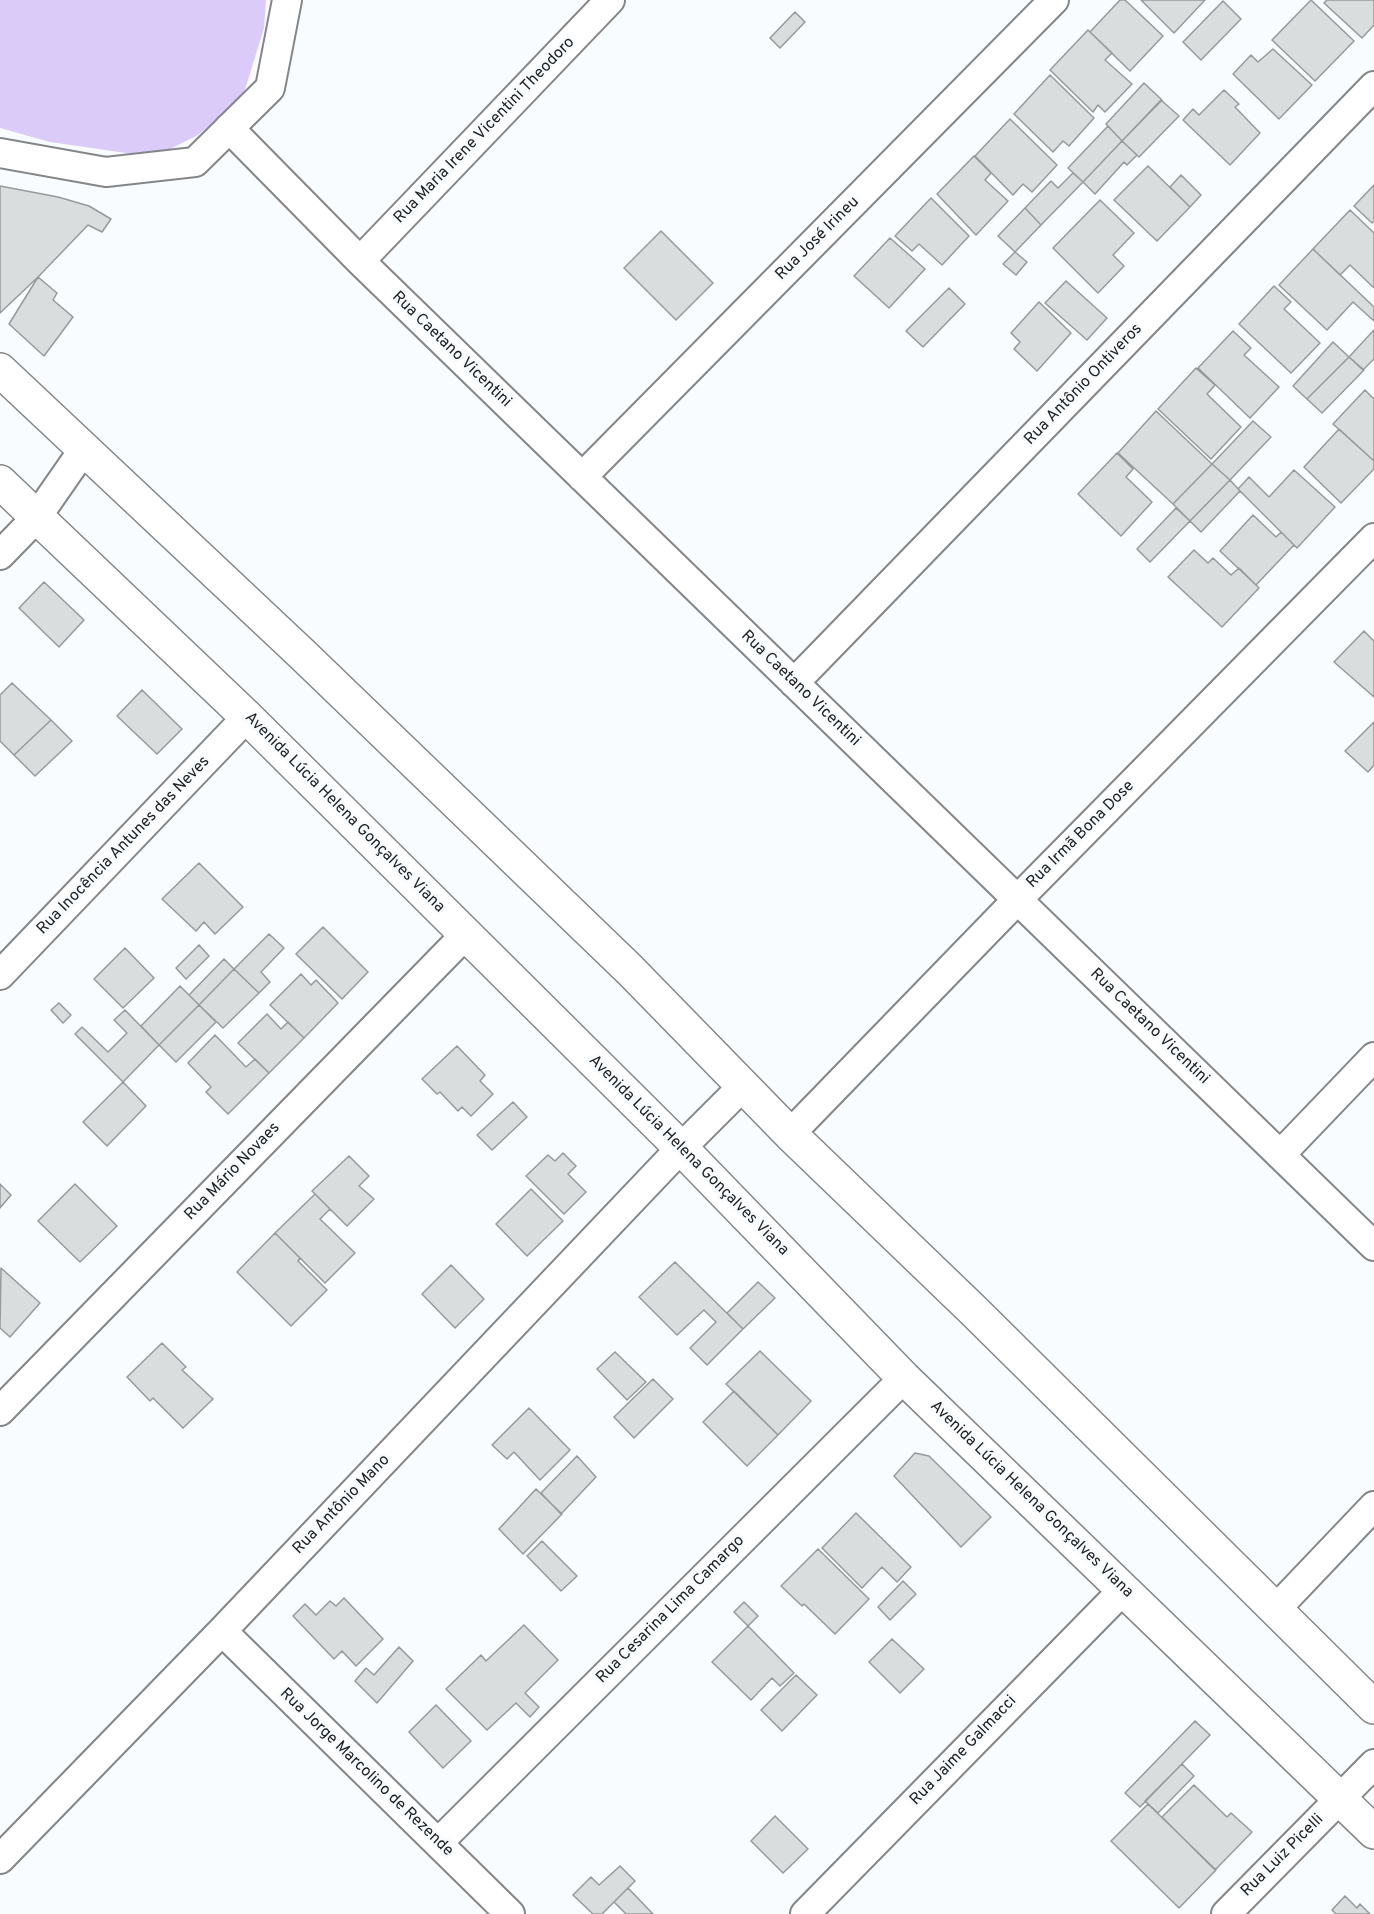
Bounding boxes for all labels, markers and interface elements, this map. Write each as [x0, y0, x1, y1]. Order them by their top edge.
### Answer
street label: Rua Maria Irene Vicentini Theodoro [391, 34, 579, 228]
street label: Rua José Irineu [772, 193, 864, 285]
street label: Rua Caetano Vicentini [387, 288, 515, 412]
street label: Rua Antônio Ontiveros [1021, 320, 1147, 450]
street label: Rua Caetano Vicentini [736, 627, 864, 751]
street label: Avenida Lúcia Helena Gonçalves Viana [240, 709, 448, 917]
street label: Rua Inocência Antunes das Neves [34, 753, 214, 939]
street label: Rua Irmã Bona Dose [1023, 777, 1139, 893]
street label: Rua Caetano Vicentini [1085, 965, 1213, 1089]
street label: Avenida Lúcia Helena Gonçalves Viana [584, 1052, 792, 1260]
street label: Rua Mário Novaes [181, 1119, 285, 1225]
street label: Avenida Lúcia Helena Gonçalves Viana [925, 1397, 1137, 1603]
street label: Rua Antônio Mano [290, 1451, 394, 1559]
street label: Rua Cesarina Lima Camargo [593, 1532, 749, 1688]
street label: Rua Jorge Marcolino de Rezende [275, 1685, 457, 1861]
street label: Rua Jaime Galmacci [907, 1692, 1021, 1810]
street label: Rua Luiz Picelli [1238, 1811, 1328, 1901]

